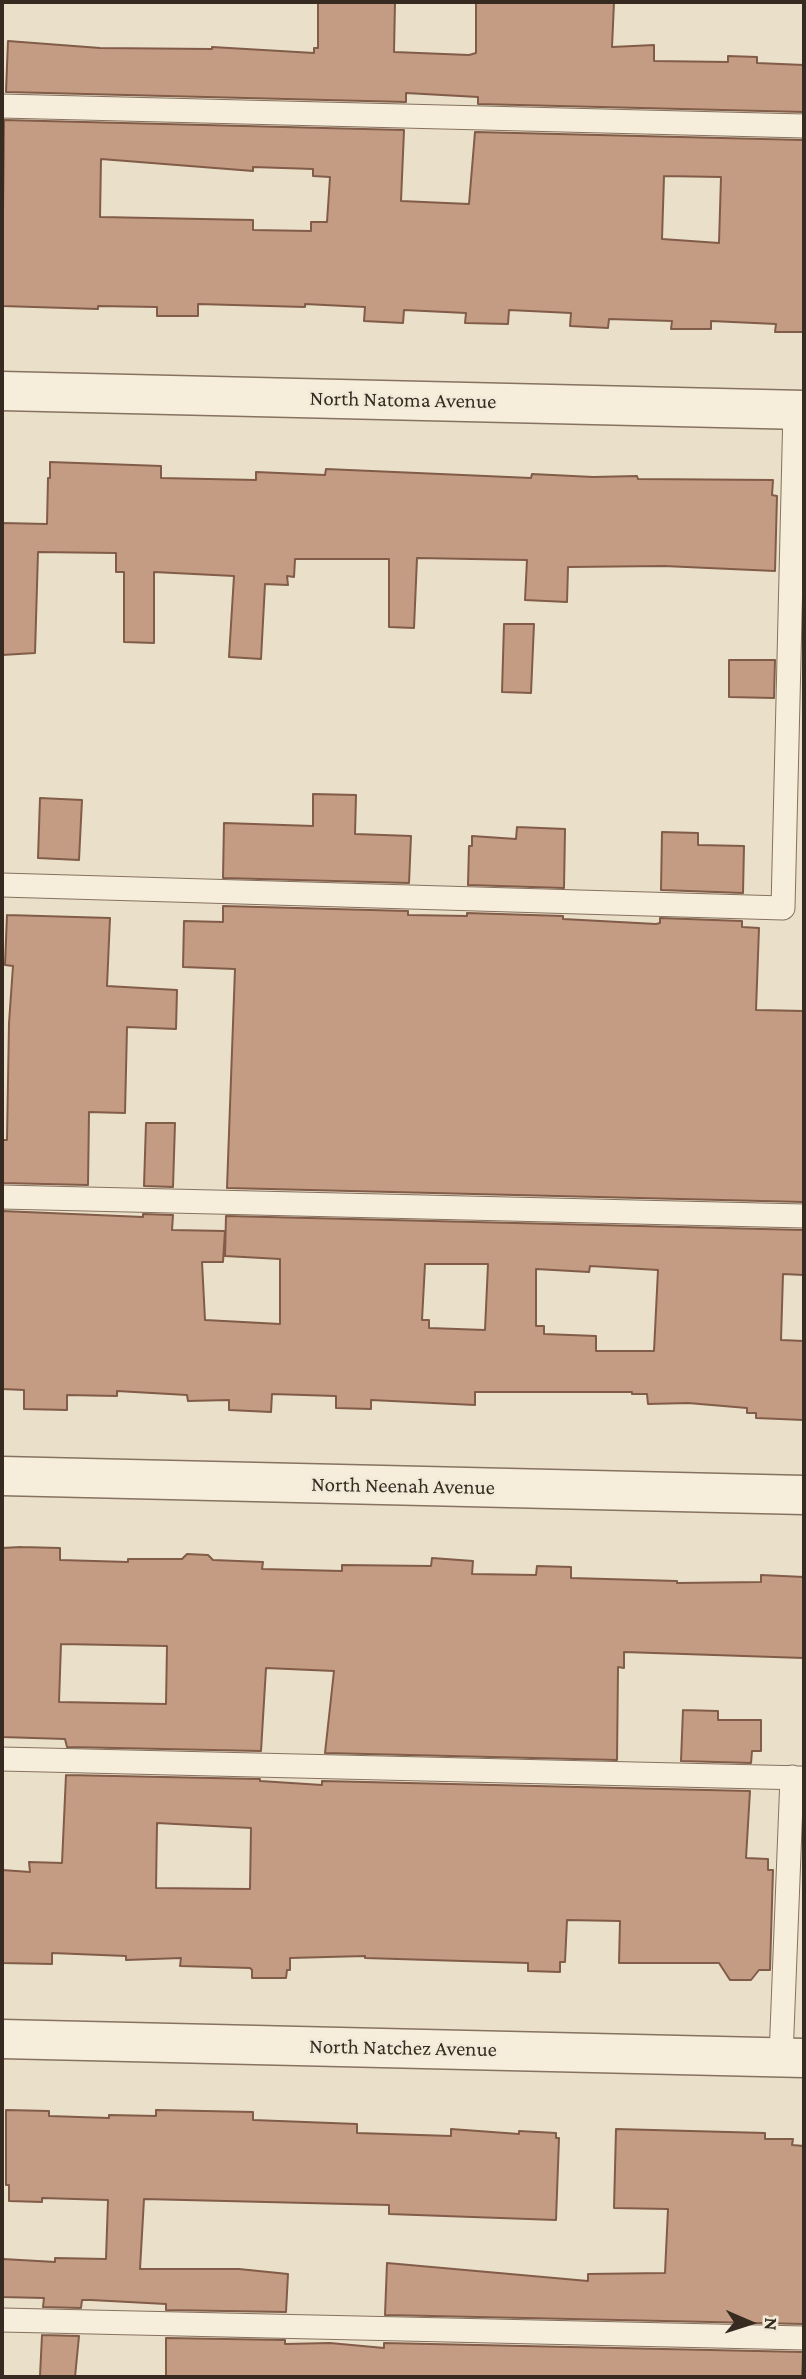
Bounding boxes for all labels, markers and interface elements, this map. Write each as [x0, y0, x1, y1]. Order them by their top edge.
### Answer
street label: North Natoma Avenue [309, 386, 497, 414]
street label: North Neenah Avenue [311, 1472, 495, 1500]
street label: North Natchez Avenue [309, 2034, 497, 2062]
north arrow [715, 2288, 785, 2358]
text: N [761, 2317, 782, 2331]

